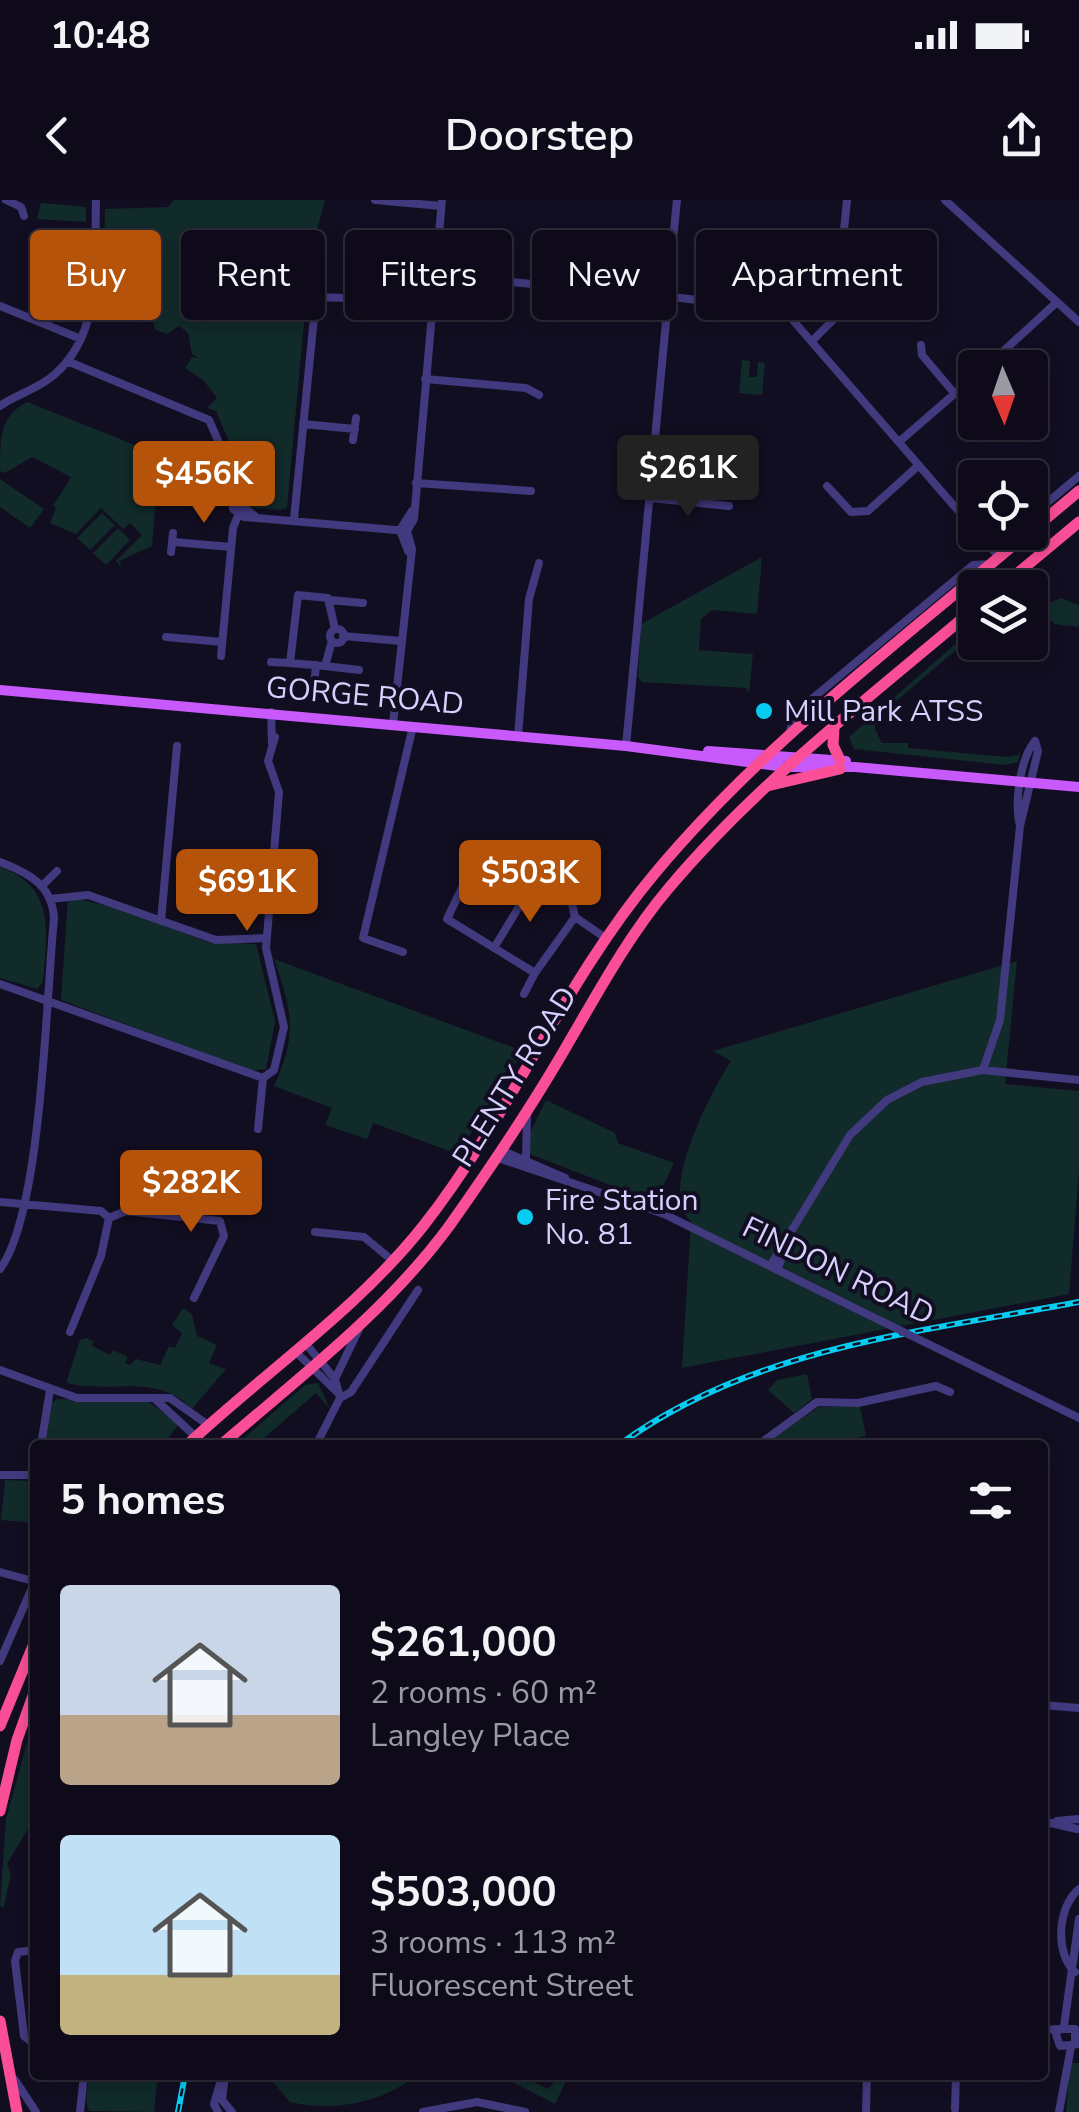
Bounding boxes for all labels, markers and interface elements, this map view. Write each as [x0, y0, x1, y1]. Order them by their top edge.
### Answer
text: 10:48 [50, 10, 151, 61]
text: Doorstep [445, 105, 634, 166]
icon: back [30, 108, 85, 163]
icon: share [994, 108, 1049, 163]
chip: Buy [30, 230, 161, 320]
chip: Rent [181, 230, 325, 320]
chip: Filters [345, 230, 512, 320]
chip: New [532, 230, 676, 320]
chip: Apartment [696, 230, 937, 320]
north arrow [958, 350, 1048, 440]
map controls [958, 350, 1048, 660]
pin: $261K [618, 435, 758, 520]
pin: $456K [134, 441, 274, 526]
text: $261K [639, 446, 737, 489]
text: $456K [155, 452, 253, 495]
button: locate [958, 460, 1048, 550]
button: layers [958, 570, 1048, 660]
street label: GORGE ROAD [264, 667, 466, 725]
place label: Mill Park ATSS [784, 691, 984, 732]
marker: Mill Park ATSS [753, 700, 775, 722]
pin: $503K [460, 840, 600, 925]
pin: $691K [177, 849, 317, 934]
text: $503K [481, 851, 579, 894]
text: $691K [198, 860, 296, 903]
street label: PLENTY ROAD [443, 979, 587, 1175]
pin: $282K [121, 1150, 261, 1235]
text: $282K [142, 1161, 240, 1204]
place label: Fire Station No. 81 [545, 1180, 699, 1255]
marker: Fire Station No. 81 [514, 1206, 536, 1228]
street label: FINDON ROAD [735, 1207, 941, 1335]
text: 5 homes [60, 1472, 225, 1529]
icon: filters [963, 1473, 1018, 1528]
text: $261,000 [370, 1614, 557, 1671]
icon: home [140, 1625, 260, 1745]
text: 2 rooms · 60 m² [370, 1671, 597, 1714]
text: Langley Place [370, 1714, 570, 1757]
text: $503,000 [370, 1864, 557, 1921]
icon: home [140, 1875, 260, 1995]
text: 3 rooms · 113 m² [370, 1921, 616, 1964]
text: Fluorescent Street [370, 1964, 633, 2007]

